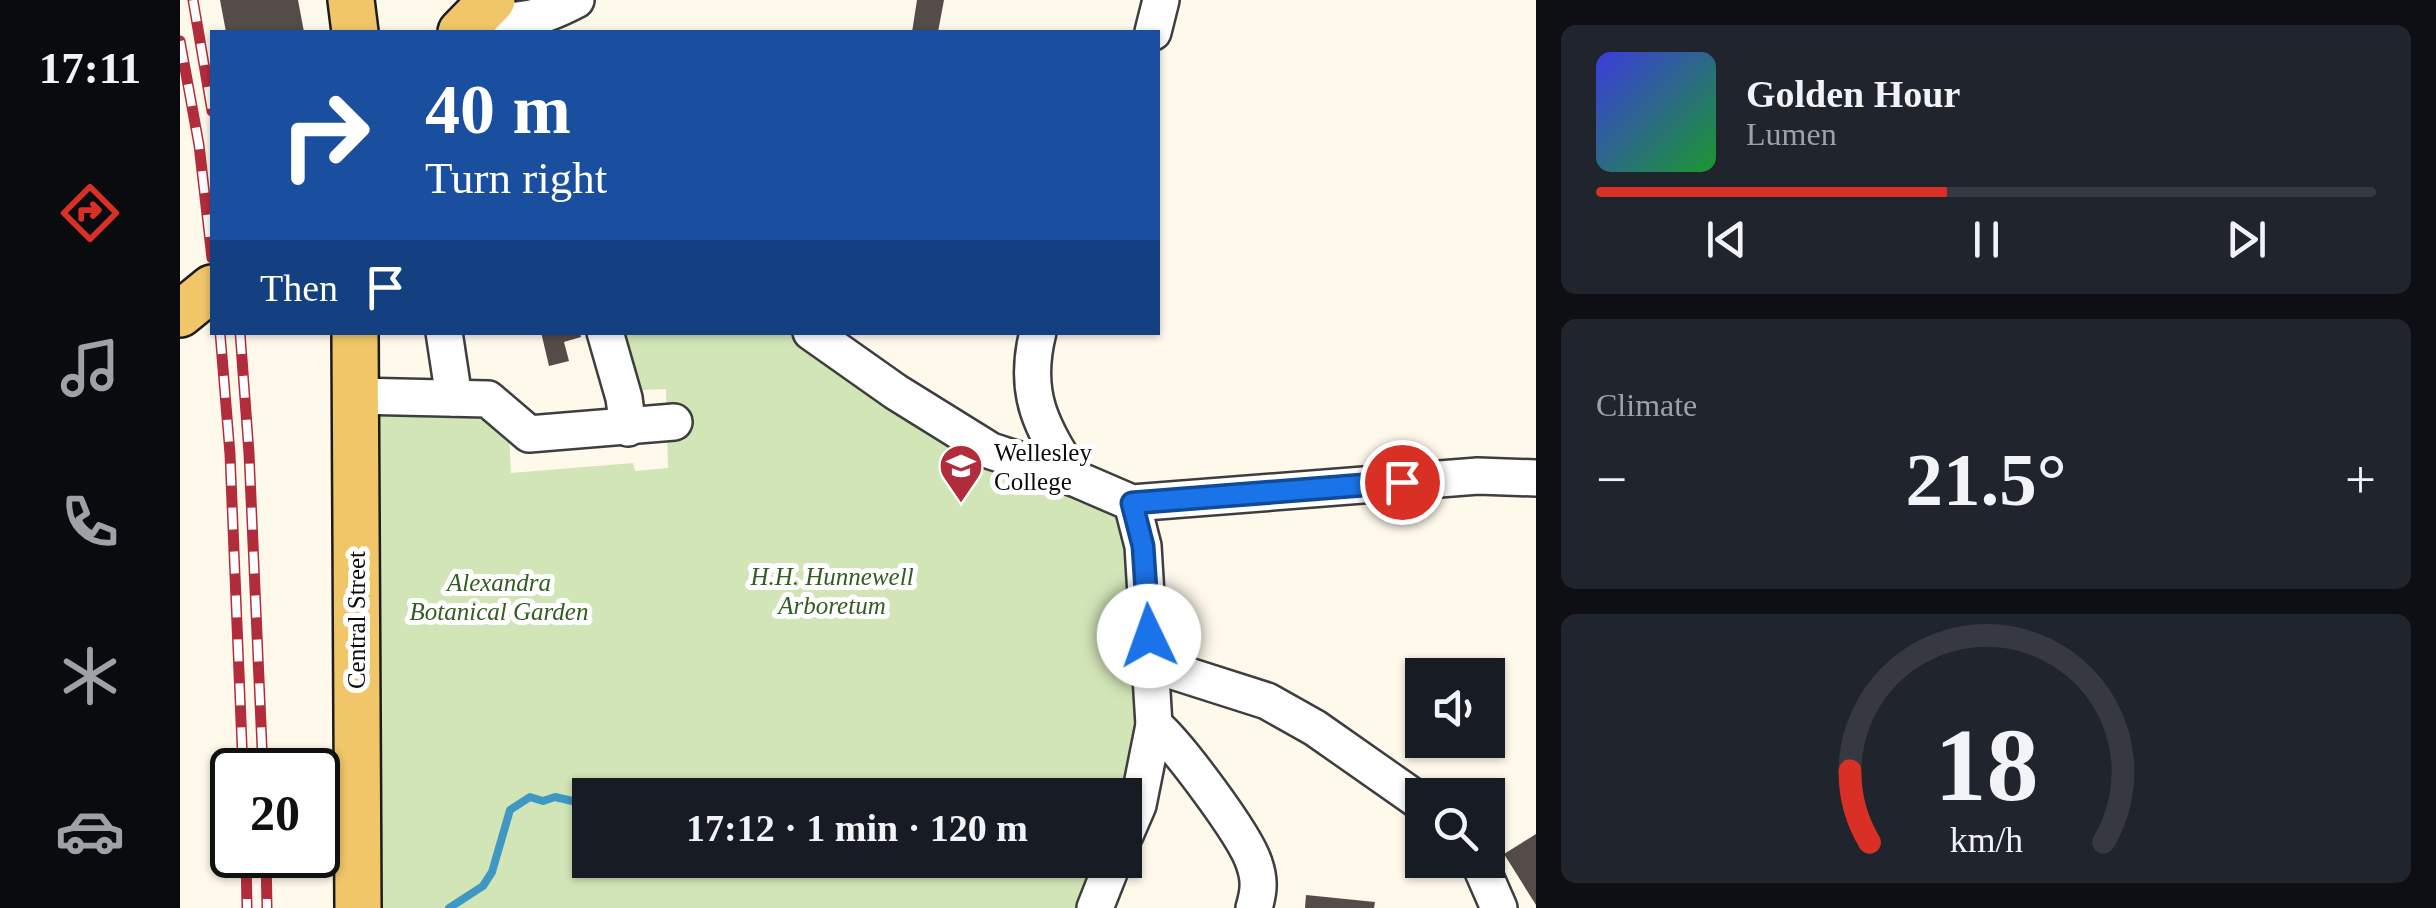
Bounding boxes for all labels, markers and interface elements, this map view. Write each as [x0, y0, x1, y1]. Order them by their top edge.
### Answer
text: 17:11 [39, 43, 141, 93]
icon: right [260, 70, 390, 200]
text: 40 m [425, 71, 571, 148]
text: Golden Hour [1746, 73, 1960, 115]
text: Lumen [1746, 116, 1837, 152]
text: Turn right [425, 153, 607, 203]
icon: directions [55, 178, 125, 248]
icon: previous [1699, 212, 1754, 267]
icon: pause [1959, 212, 2014, 267]
icon: next [2219, 212, 2274, 267]
icon: arrive [358, 260, 413, 315]
text: Then [260, 267, 338, 309]
icon: music [55, 333, 125, 403]
text: Climate [1596, 387, 1697, 423]
text: 21.5° [1905, 438, 2067, 521]
place label: Wellesley College [994, 439, 1092, 495]
pin [1360, 440, 1445, 525]
school or university icon: Wellesley College [938, 443, 984, 504]
text: − [1596, 449, 1627, 510]
text: + [2345, 449, 2376, 510]
icon: arrive [1375, 455, 1430, 510]
icon: phone [55, 487, 125, 557]
street label: Central Street [343, 551, 370, 689]
park label: H.H. Hunnewell Arboretum [749, 563, 914, 619]
park label: Alexandra Botanical Garden [410, 569, 588, 625]
position arrow [1097, 584, 1201, 688]
icon: climate [55, 641, 125, 711]
map controls [1405, 658, 1505, 878]
button: sound [1405, 658, 1505, 758]
text: 18 [1934, 707, 2038, 822]
speed limit sign: 20 [210, 748, 340, 878]
button: search [1405, 778, 1505, 878]
icon: car [55, 796, 125, 866]
text: 17:12 · 1 min · 120 m [686, 807, 1028, 849]
text: km/h [1949, 820, 2023, 860]

